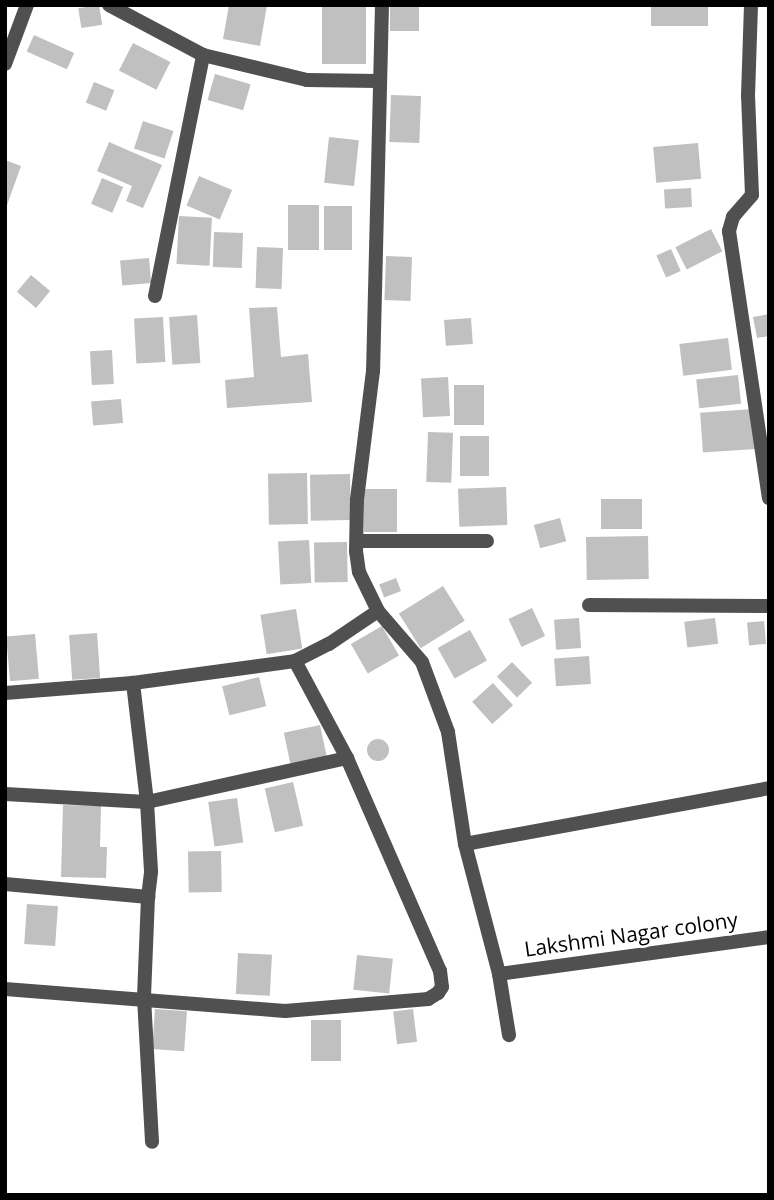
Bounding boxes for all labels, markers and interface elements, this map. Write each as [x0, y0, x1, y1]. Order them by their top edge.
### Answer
street label: Lakshmi Nagar colony [523, 907, 739, 961]

